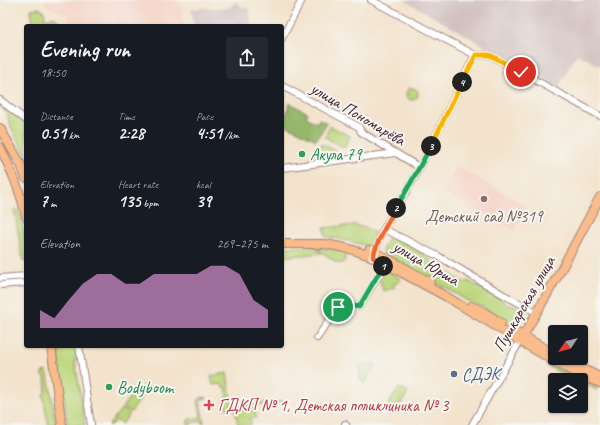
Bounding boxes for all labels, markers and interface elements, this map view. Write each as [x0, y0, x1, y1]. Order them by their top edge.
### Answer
text: Evening run [40, 36, 130, 64]
button: share [226, 37, 268, 79]
pin [504, 55, 538, 89]
icon: check [510, 61, 532, 83]
text: 18:50 [40, 65, 66, 81]
pin: 4 [452, 72, 472, 92]
text: 4 [460, 75, 464, 89]
street label: улица Пономарёва [306, 77, 410, 151]
text: Distance [40, 109, 73, 123]
text: Time [118, 109, 135, 123]
text: Pace [196, 109, 213, 123]
text: 0.51 [40, 123, 66, 144]
text: 2:28 [118, 123, 144, 144]
text: 4:51 [196, 123, 222, 144]
text: km [66, 128, 79, 142]
text: /km [222, 128, 239, 142]
pin: 3 [421, 136, 441, 156]
text: 3 [429, 139, 433, 153]
place label: Акула 79 [310, 144, 363, 165]
marker: Акула 79 [297, 149, 307, 159]
text: Elevation [40, 177, 74, 191]
text: Heart rate [118, 177, 158, 191]
text: kcal [196, 177, 211, 191]
text: 7 [40, 191, 48, 212]
text: 135 [118, 191, 141, 212]
text: 39 [196, 191, 211, 212]
marker: Детский сад №319 [479, 194, 489, 204]
text: m [48, 196, 56, 210]
text: bpm [141, 196, 158, 210]
pin: 2 [386, 198, 406, 218]
text: 2 [394, 201, 398, 215]
place label: Детский сад №319 [425, 206, 544, 227]
street label: улица Юрша [388, 235, 464, 291]
text: Elevation [40, 236, 80, 252]
text: 269–275 m [217, 236, 268, 252]
street label: Пушкарская улица [488, 251, 561, 356]
pin: 1 [373, 256, 393, 276]
text: 1 [381, 259, 385, 273]
pin [321, 290, 355, 324]
icon: arrive [327, 296, 349, 318]
north arrow [548, 325, 588, 365]
map controls [548, 325, 588, 413]
place label: СДЭК [462, 364, 503, 385]
marker: СДЭК [449, 369, 459, 379]
button: layers [548, 373, 588, 413]
place label: Bodyboom [117, 377, 175, 398]
marker: Bodyboom [104, 382, 114, 392]
place label: ГДКП № 1, Детская поликлиника № 3 [218, 395, 450, 416]
marker: ГДКП № 1, Детская поликлиника № 3 [203, 399, 215, 411]

